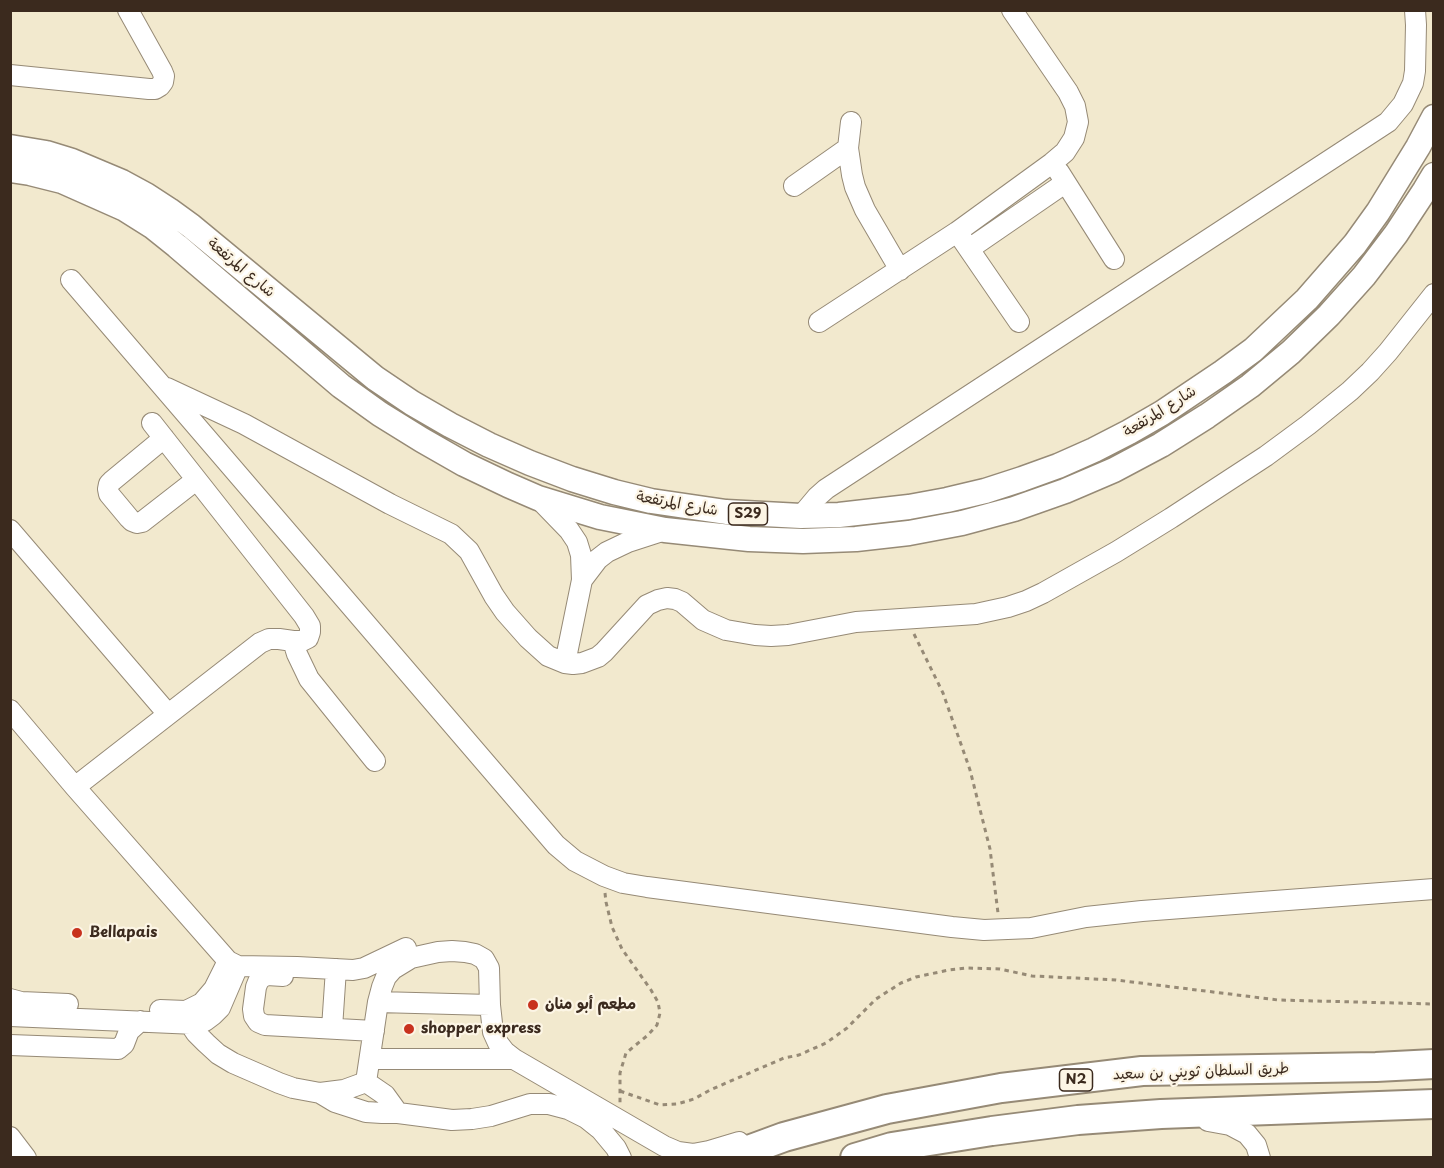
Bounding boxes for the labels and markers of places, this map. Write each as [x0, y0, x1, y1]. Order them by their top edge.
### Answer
place label: Bellapais [89, 924, 157, 942]
marker: Bellapais [70, 926, 84, 940]
place label: مطعم أبو منان [545, 996, 636, 1014]
marker: مطعم أبو منان [526, 998, 540, 1012]
place label: shopper express [421, 1020, 541, 1038]
marker: shopper express [402, 1022, 416, 1036]

